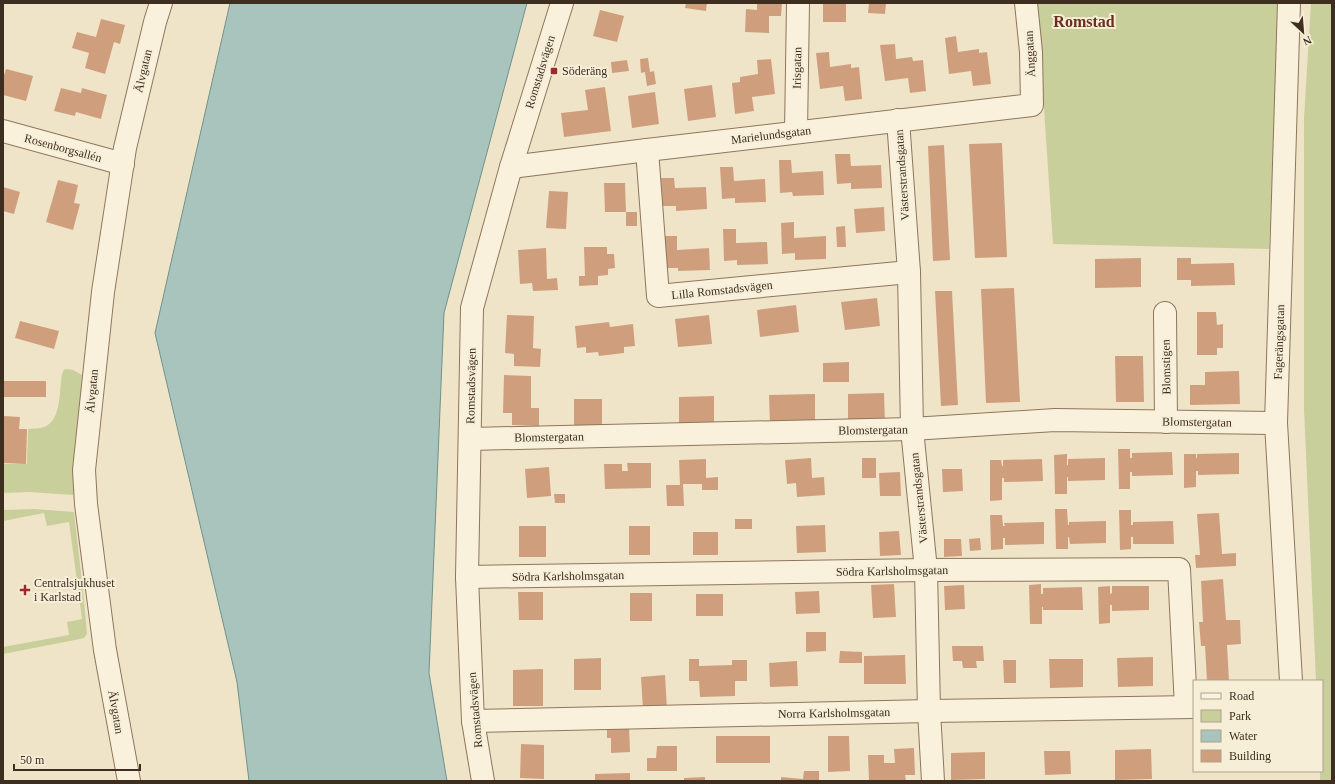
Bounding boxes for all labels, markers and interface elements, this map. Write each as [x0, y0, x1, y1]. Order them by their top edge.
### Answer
north arrow [1283, 12, 1323, 52]
district label: Romstad [1053, 13, 1115, 30]
street label: Änggatan [1022, 30, 1038, 78]
street label: Romstadsvägen [522, 34, 558, 110]
text: N [1301, 34, 1314, 48]
street label: Irisgatan [790, 47, 804, 89]
street label: Älvgatan [131, 48, 155, 94]
place label: Söderäng [562, 64, 607, 78]
marker: Söderäng [549, 66, 559, 76]
street label: Marielundsgatan [730, 123, 812, 147]
street label: Västerstrandsgatan [892, 129, 912, 221]
street label: Rosenborgsallén [23, 131, 103, 165]
street label: Lilla Romstadsvägen [671, 278, 773, 302]
street label: Fagerängsgatan [1271, 304, 1287, 380]
street label: Blomstigen [1159, 339, 1173, 395]
street label: Romstadsvägen [463, 348, 479, 424]
street label: Älvgatan [83, 368, 101, 414]
street label: Blomstergatan [1162, 414, 1232, 430]
street label: Blomstergatan [838, 422, 908, 438]
street label: Blomstergatan [514, 429, 584, 445]
street label: Västerstrandsgatan [907, 452, 931, 544]
street label: Södra Karlsholmsgatan [836, 563, 948, 579]
street label: Södra Karlsholmsgatan [512, 568, 624, 584]
place label: Centralsjukhuset i Karlstad [34, 576, 115, 604]
marker: Centralsjukhuset i Karlstad [19, 584, 31, 596]
street label: Romstadsvägen [465, 672, 485, 748]
legend [1193, 680, 1323, 772]
street label: Älvgatan [105, 689, 127, 735]
text: Road [1229, 689, 1254, 703]
street label: Norra Karlsholmsgatan [778, 705, 890, 721]
text: Park [1229, 709, 1251, 723]
text: Water [1229, 729, 1257, 743]
scale bar [14, 746, 140, 772]
text: Building [1229, 749, 1271, 763]
text: 50 m [20, 753, 45, 767]

